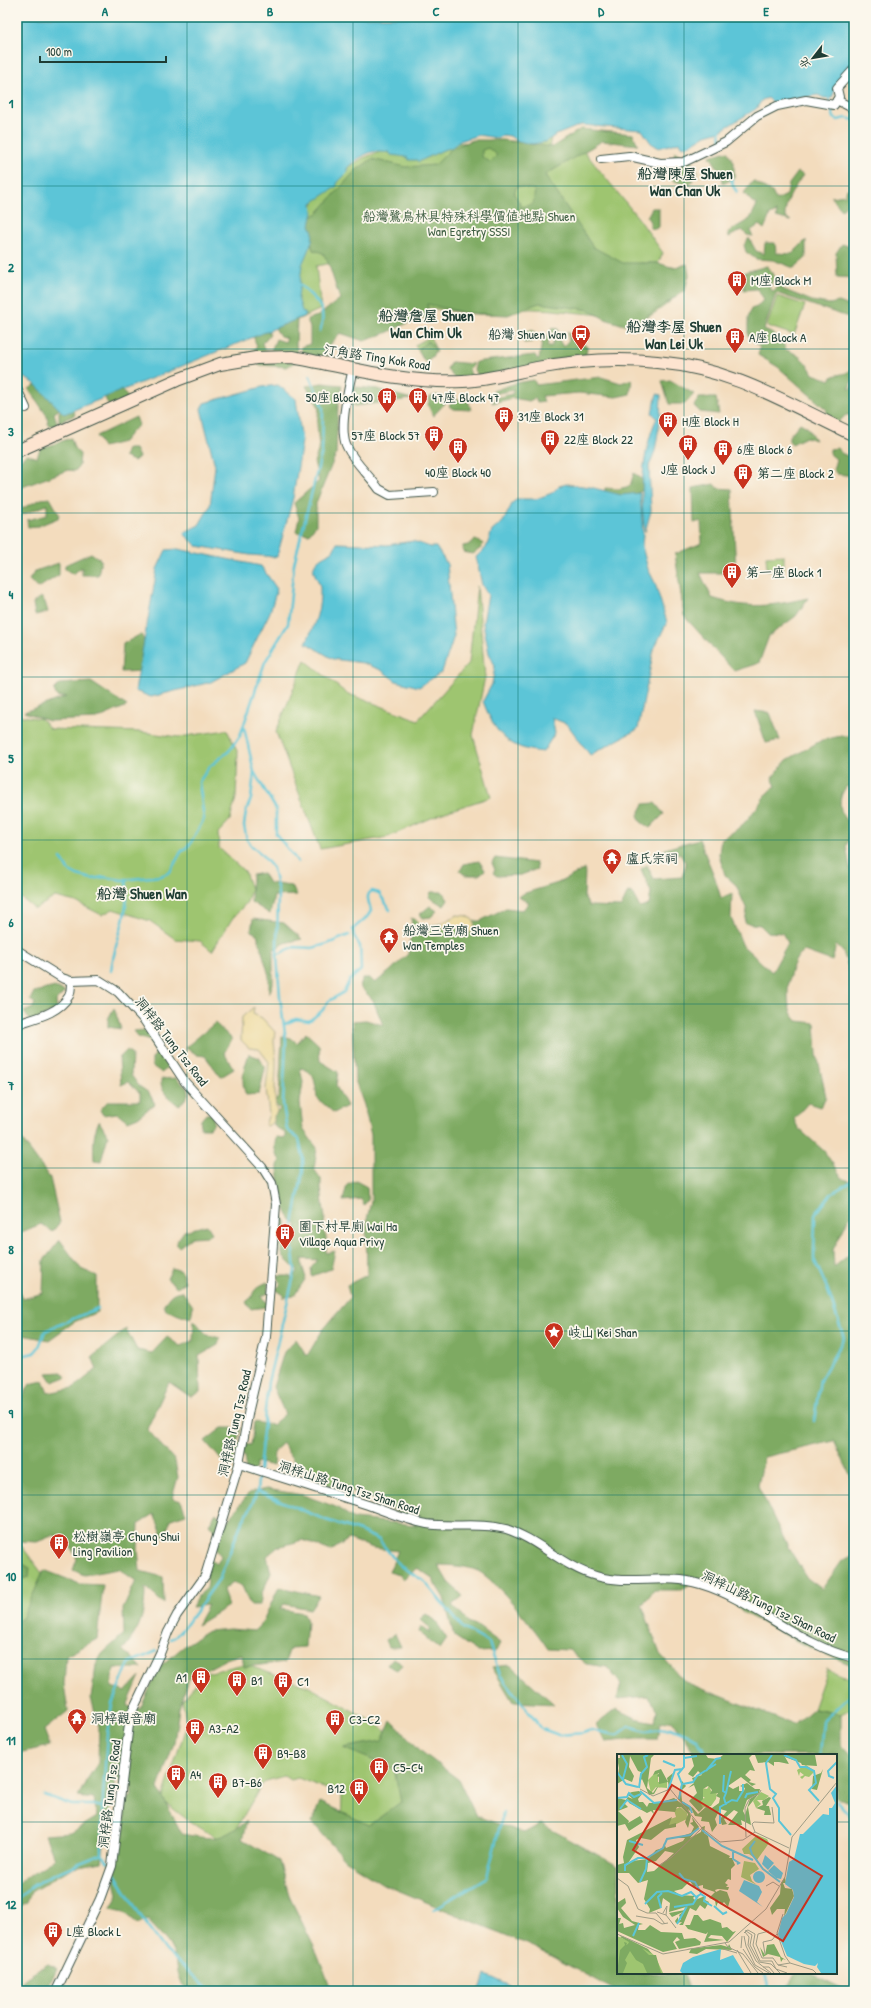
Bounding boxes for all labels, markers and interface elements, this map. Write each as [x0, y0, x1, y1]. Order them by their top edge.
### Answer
text: A [102, 2, 109, 20]
text: B [267, 2, 274, 20]
text: C [432, 2, 440, 20]
text: D [598, 2, 605, 20]
text: E [763, 2, 769, 20]
scale bar [40, 38, 166, 64]
north arrow [793, 38, 833, 78]
text: 100 m [46, 43, 72, 60]
text: 北 [796, 55, 813, 71]
text: 1 [9, 94, 14, 112]
district label: 船灣陳屋 Shuen Wan Chan Uk [637, 163, 733, 201]
park label: 船灣鷺鳥林具特殊科學價值地點 Shuen Wan Egretry SSSI [363, 207, 575, 240]
text: 2 [8, 258, 15, 276]
building icon: M座 Block M [726, 269, 748, 297]
place label: M座 Block M [751, 271, 811, 289]
district label: 船灣詹屋 Shuen Wan Chim Uk [378, 305, 474, 343]
district label: 船灣李屋 Shuen Wan Lei Uk [626, 316, 722, 354]
bus stop icon: 船灣 Shuen Wan [570, 323, 592, 351]
place label: 船灣 Shuen Wan [488, 325, 567, 343]
building icon: A座 Block A [724, 326, 746, 354]
place label: A座 Block A [749, 328, 807, 346]
street label: 汀角路 Ting Kok Road [323, 340, 431, 374]
building icon: 50座 Block 50 [376, 386, 398, 414]
building icon: 47座 Block 47 [407, 386, 429, 414]
place label: 50座 Block 50 [306, 388, 373, 406]
place label: 47座 Block 47 [432, 388, 499, 406]
building icon: 31座 Block 31 [493, 405, 515, 433]
place label: 31座 Block 31 [518, 407, 584, 425]
building icon: H座 Block H [657, 410, 679, 438]
place label: H座 Block H [682, 412, 739, 430]
text: 3 [8, 422, 14, 440]
building icon: 57座 Block 57 [423, 424, 445, 452]
place label: 57座 Block 57 [351, 426, 420, 444]
building icon: 22座 Block 22 [539, 428, 561, 456]
place label: 22座 Block 22 [564, 430, 633, 448]
building icon: J座 Block J [677, 433, 699, 461]
building icon: 40座 Block 40 [447, 436, 469, 464]
building icon: 6座 Block 6 [712, 438, 734, 466]
place label: 6座 Block 6 [737, 440, 792, 458]
place label: J座 Block J [661, 460, 715, 478]
building icon: 第二座 Block 2 [732, 462, 754, 490]
place label: 40座 Block 40 [425, 463, 491, 481]
place label: 第二座 Block 2 [757, 464, 834, 482]
building icon: 第一座 Block 1 [721, 561, 743, 589]
place label: 第一座 Block 1 [746, 563, 822, 581]
text: 4 [9, 585, 14, 603]
text: 5 [8, 749, 14, 767]
temple icon: 盧氏宗祠 [601, 847, 623, 875]
place label: 盧氏宗祠 [626, 849, 678, 867]
district label: 船灣 Shuen Wan [97, 883, 188, 904]
text: 6 [8, 913, 14, 931]
place label: 船灣三宮廟 Shuen Wan Temples [403, 921, 499, 954]
temple icon: 船灣三宮廟 Shuen Wan Temples [378, 926, 400, 954]
street label: 洞梓路 Tung Tsz Road [131, 993, 213, 1089]
text: 7 [7, 1076, 15, 1094]
place label: 圍下村旱廁 Wai Ha Village Aqua Privy [299, 1217, 397, 1250]
building icon: 圍下村旱廁 Wai Ha Village Aqua Privy [274, 1222, 296, 1250]
text: 8 [8, 1240, 14, 1258]
place icon: 岐山 Kei Shan [543, 1321, 565, 1349]
place label: 岐山 Kei Shan [568, 1323, 637, 1341]
street label: 洞梓路 Tung Tsz Road [213, 1368, 255, 1478]
text: 9 [9, 1404, 14, 1422]
street label: 洞梓山路 Tung Tsz Shan Road [276, 1456, 422, 1518]
place label: 松樹嶺亭 Chung Shui Ling Pavilion [73, 1527, 180, 1560]
building icon: 松樹嶺亭 Chung Shui Ling Pavilion [48, 1532, 70, 1560]
street label: 洞梓山路 Tung Tsz Shan Road [699, 1566, 839, 1646]
text: 10 [6, 1567, 16, 1585]
building icon: A1 [190, 1666, 212, 1694]
place label: A1 [176, 1668, 187, 1686]
building icon: B1 [226, 1669, 248, 1697]
building icon: C1 [272, 1670, 294, 1698]
place label: B1 [251, 1671, 263, 1689]
place label: C1 [297, 1672, 309, 1690]
temple icon: 洞梓觀音廟 [66, 1707, 88, 1735]
building icon: C3-C2 [324, 1708, 346, 1736]
place label: 洞梓觀音廟 [91, 1709, 156, 1727]
place label: C3-C2 [349, 1710, 380, 1728]
building icon: A3-A2 [184, 1717, 206, 1745]
place label: A3-A2 [209, 1719, 239, 1737]
text: 11 [6, 1731, 16, 1749]
street label: 洞梓路 Tung Tsz Road [93, 1739, 125, 1849]
building icon: B9-B8 [252, 1742, 274, 1770]
place label: B9-B8 [277, 1744, 306, 1762]
inset map [617, 1754, 837, 1974]
building icon: C5-C4 [368, 1756, 390, 1784]
place label: C5-C4 [393, 1758, 423, 1776]
building icon: A4 [165, 1763, 187, 1791]
place label: A4 [190, 1765, 201, 1783]
building icon: B7-B6 [207, 1771, 229, 1799]
place label: B7-B6 [232, 1773, 262, 1791]
building icon: B12 [348, 1777, 370, 1805]
place label: B12 [328, 1779, 345, 1797]
text: 12 [6, 1895, 17, 1913]
building icon: L座 Block L [42, 1920, 64, 1948]
place label: L座 Block L [67, 1922, 122, 1940]

